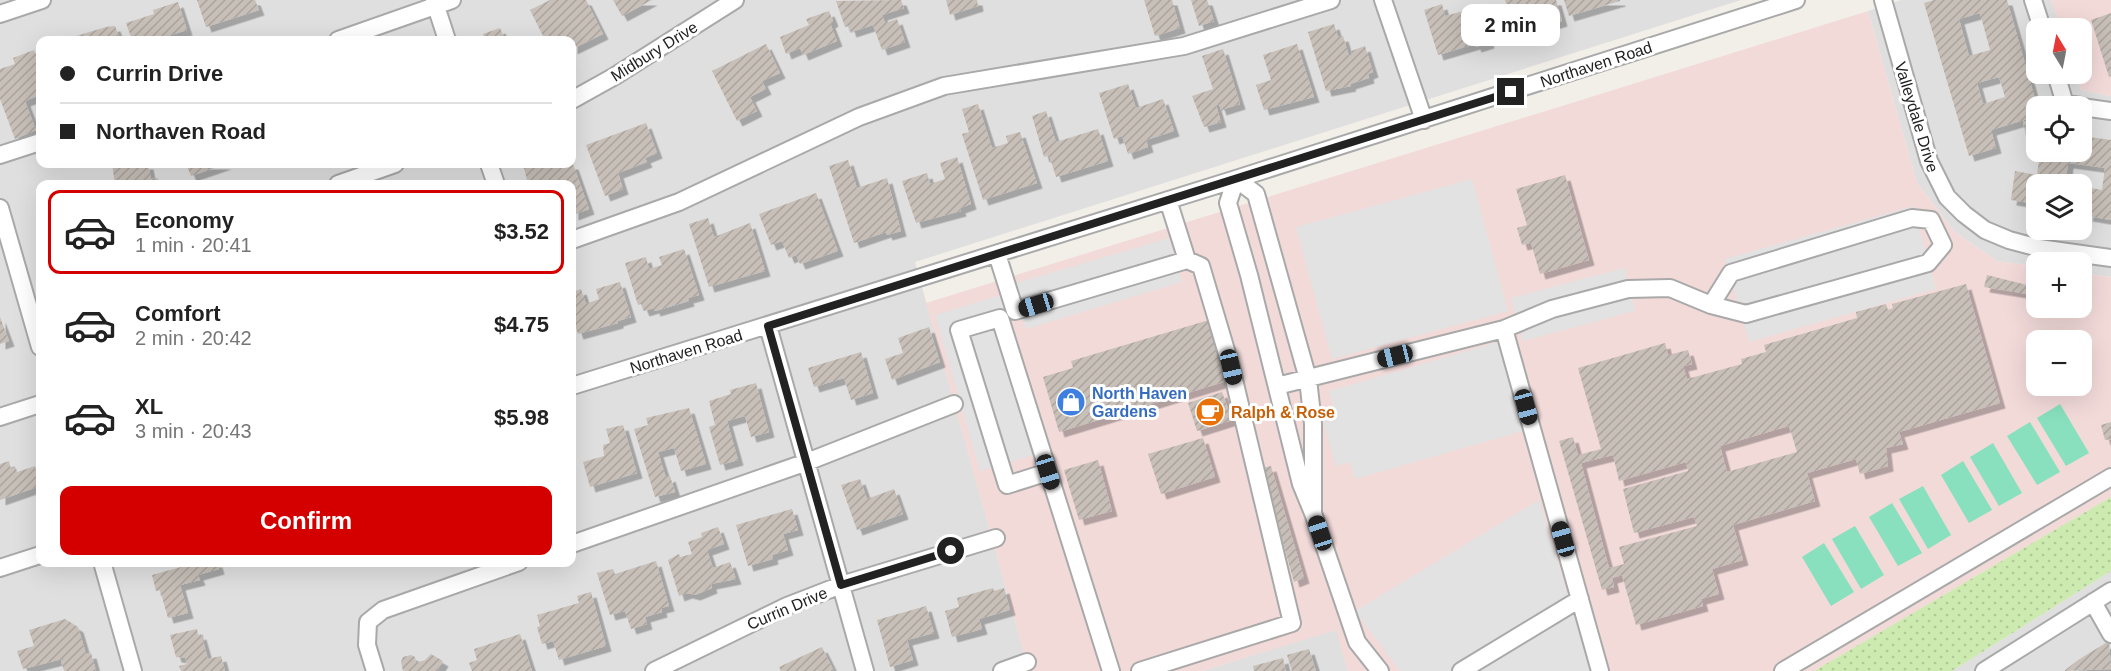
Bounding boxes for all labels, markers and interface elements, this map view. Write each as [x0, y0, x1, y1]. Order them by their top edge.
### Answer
callout: 2 min [1462, 5, 1561, 47]
text: 2 min [1484, 14, 1537, 36]
street label: Midbury Drive [608, 18, 701, 85]
north arrow [2026, 18, 2092, 84]
map controls [2026, 18, 2092, 396]
street label: Northaven Road [1538, 38, 1654, 91]
street label: Valleydale Drive [1892, 60, 1941, 174]
text: Currin Drive [96, 61, 223, 86]
route end [1497, 78, 1524, 105]
button: locate [2026, 96, 2092, 162]
text: Northaven Road [96, 119, 266, 144]
button: layers [2026, 174, 2092, 240]
icon: car [63, 205, 117, 259]
text: Economy [135, 208, 234, 233]
text: $3.52 [494, 219, 549, 244]
text: 1 min · 20:41 [135, 234, 252, 256]
button: + [2026, 252, 2092, 318]
car [1016, 291, 1056, 319]
icon: car [63, 298, 117, 352]
text: Comfort [135, 301, 221, 326]
text: $4.75 [494, 312, 549, 337]
street label: Northaven Road [628, 326, 744, 377]
text: 2 min · 20:42 [135, 327, 252, 349]
button: − [2026, 330, 2092, 396]
car [1375, 343, 1415, 369]
car [1218, 347, 1244, 387]
place label: North Haven Gardens [1092, 385, 1187, 420]
shop icon: North Haven Gardens [1055, 386, 1087, 418]
car [1513, 387, 1539, 427]
icon: car [63, 391, 117, 445]
text: XL [135, 394, 163, 419]
cafe icon: Ralph & Rose [1194, 396, 1226, 428]
place label: Ralph & Rose [1231, 404, 1335, 421]
text: $5.98 [494, 405, 549, 430]
text: 3 min · 20:43 [135, 420, 252, 442]
car [1034, 452, 1062, 492]
button: Confirm [60, 486, 552, 555]
car [1306, 513, 1334, 553]
car [1549, 519, 1577, 559]
route start [937, 537, 964, 564]
street label: Currin Drive [745, 584, 830, 633]

